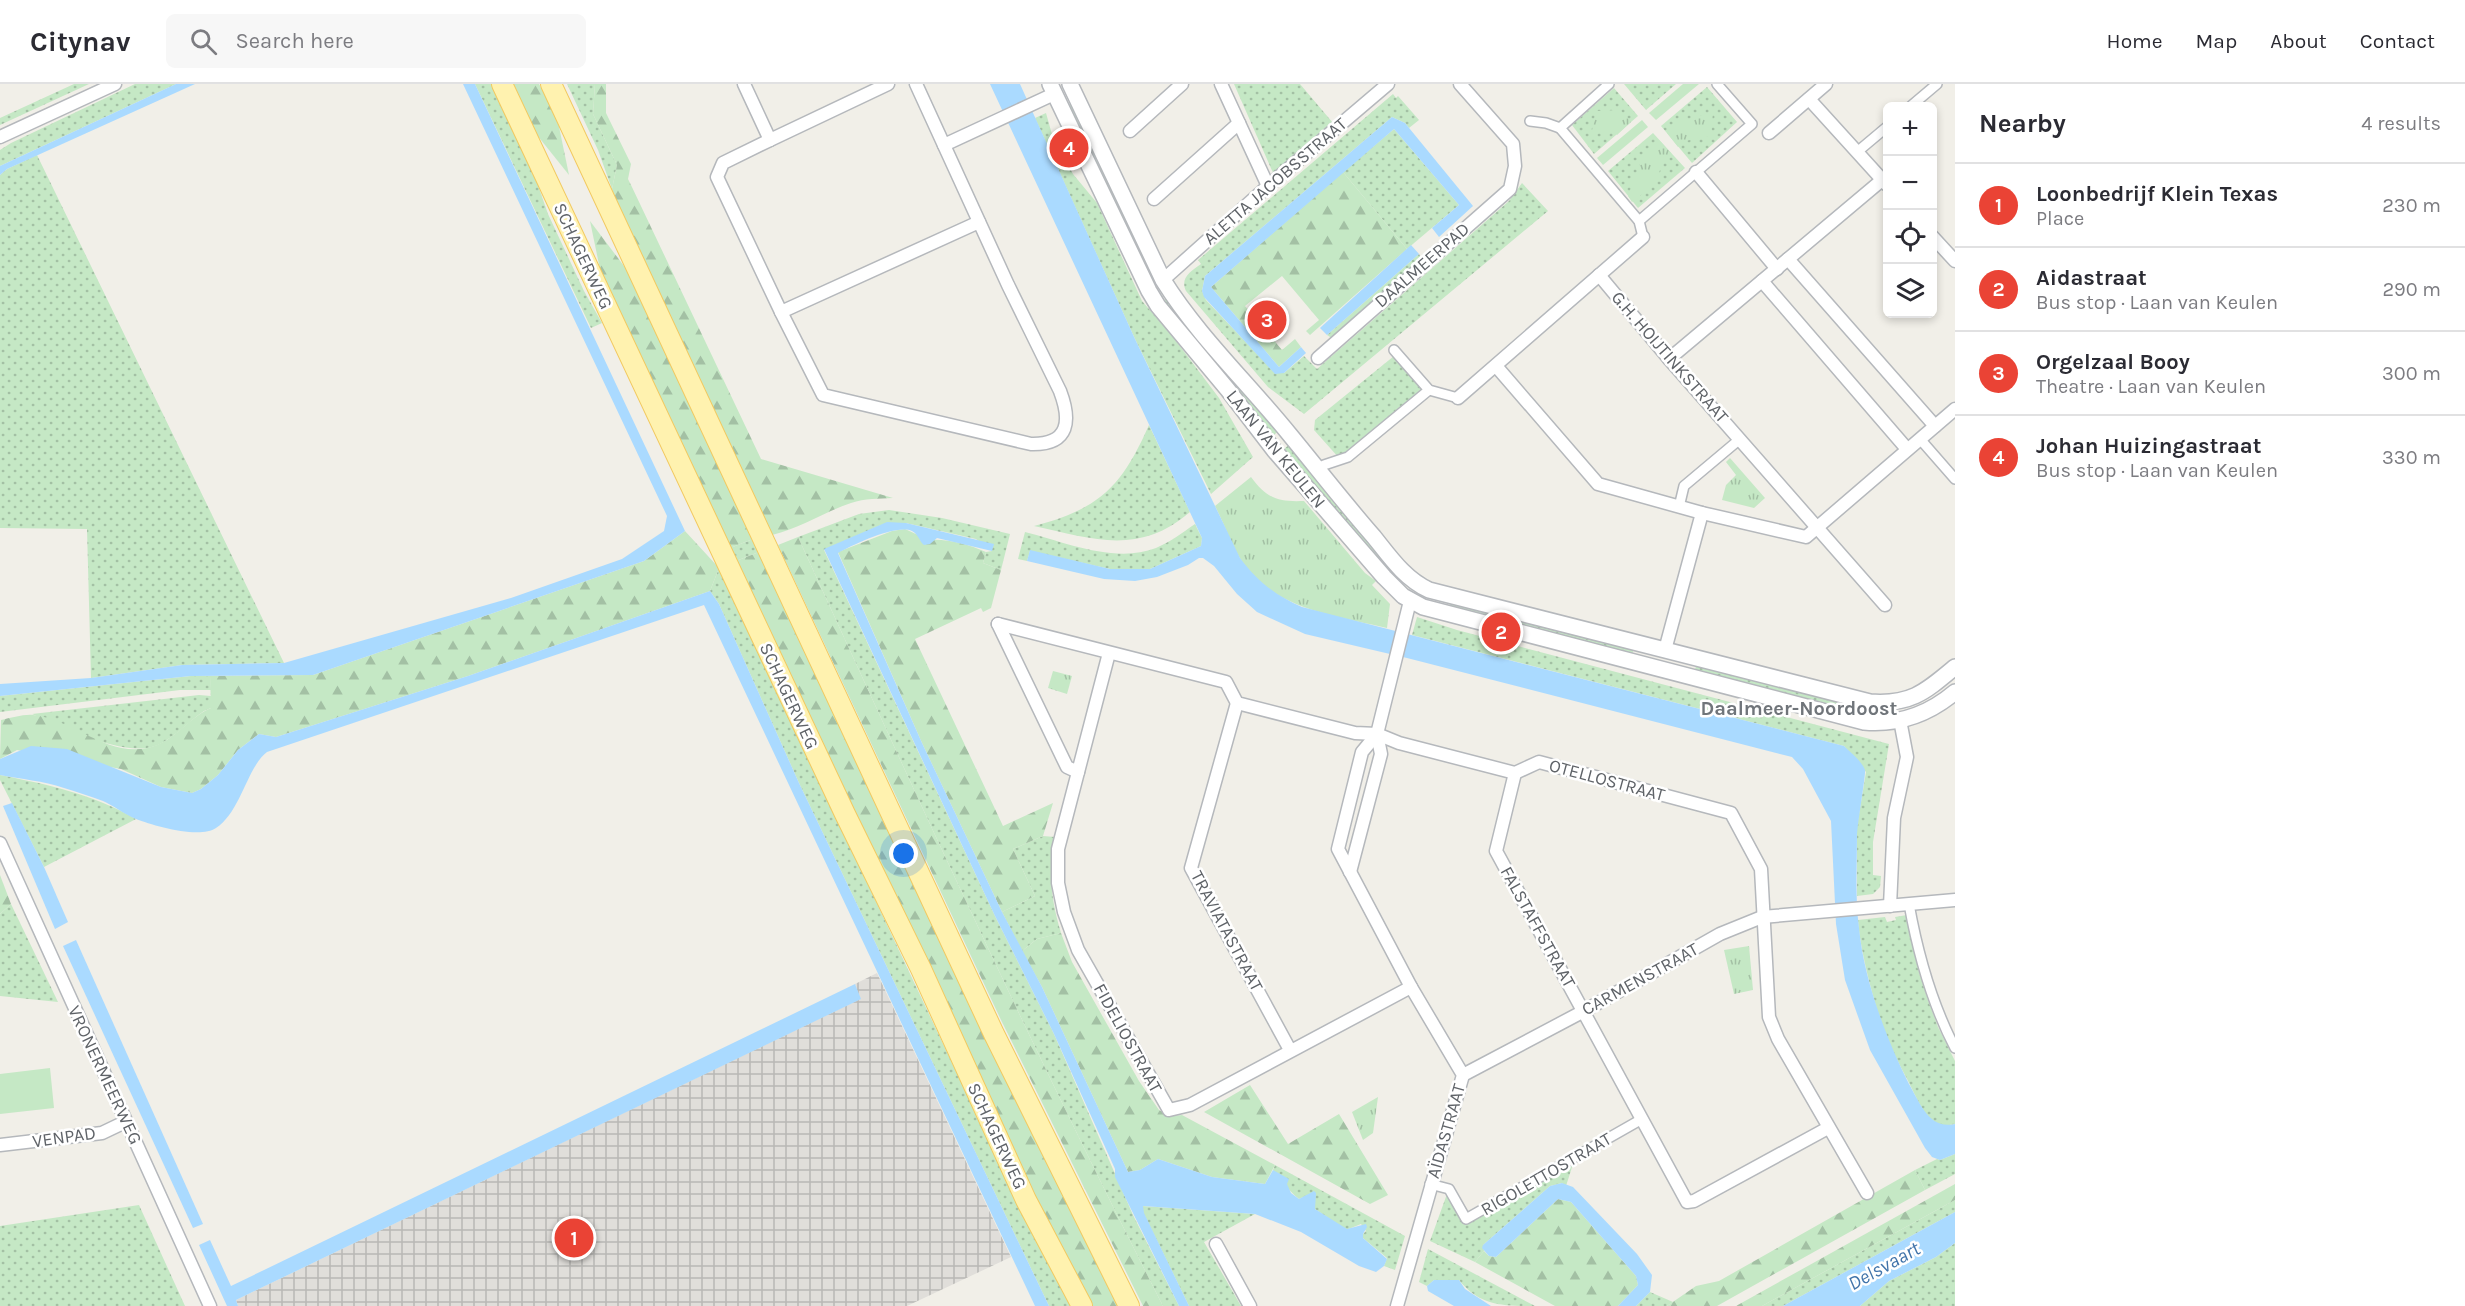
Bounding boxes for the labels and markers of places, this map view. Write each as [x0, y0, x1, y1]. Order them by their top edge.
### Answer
pin: 4 [1050, 126, 1088, 170]
pin: 3 [1248, 298, 1286, 342]
pin: 2 [1482, 610, 1520, 654]
pin: 1 [554, 1216, 594, 1260]

